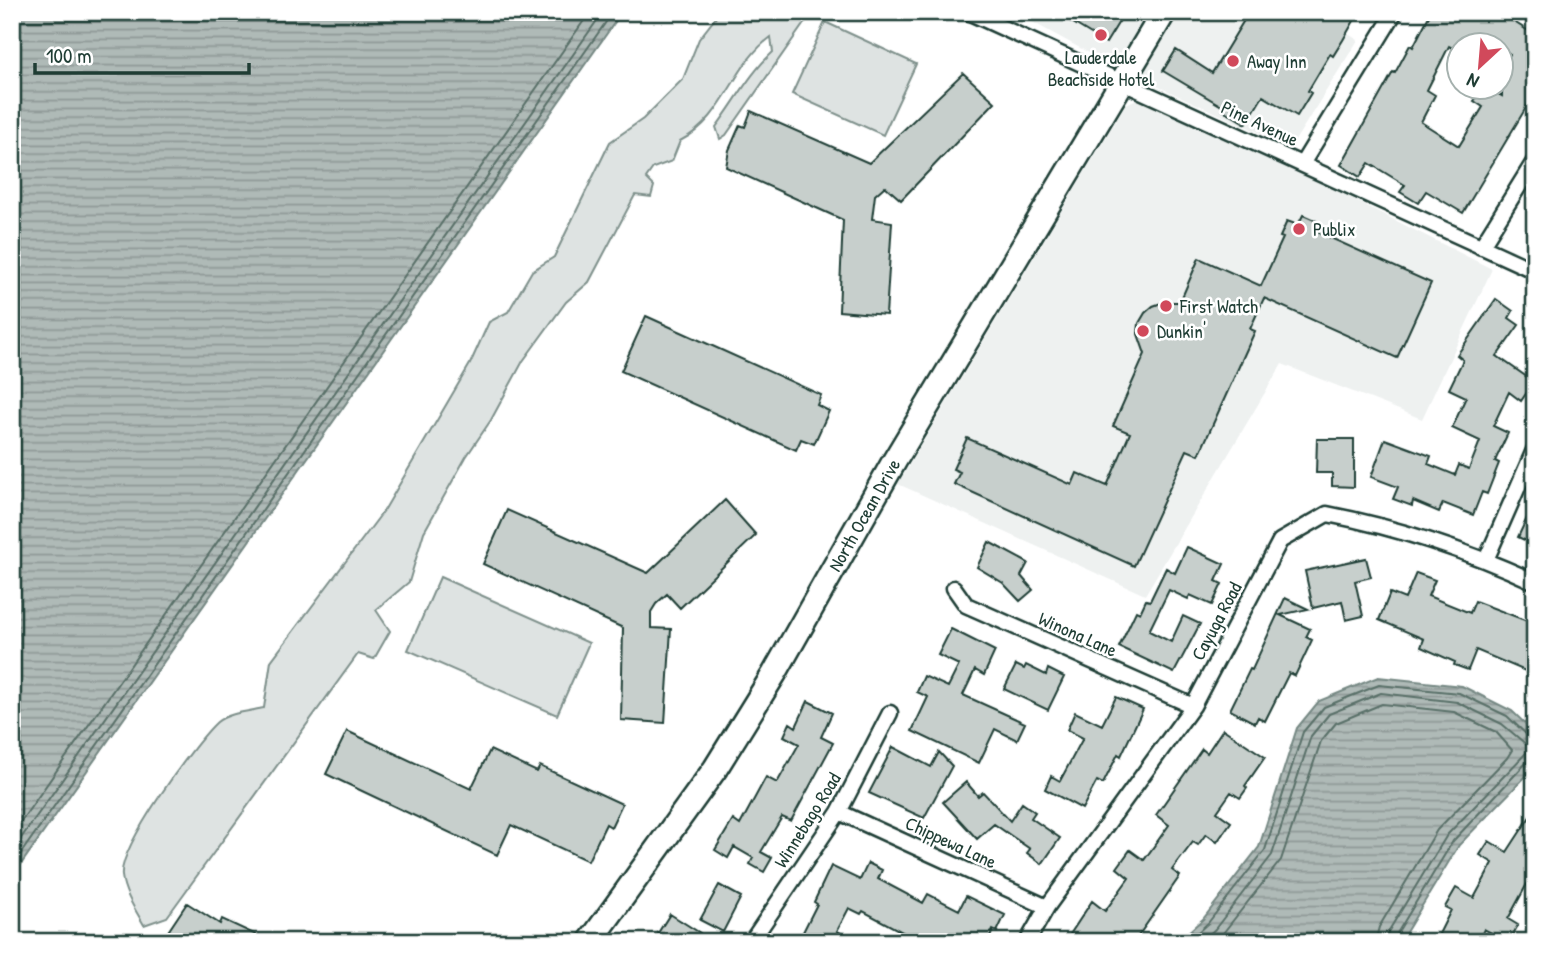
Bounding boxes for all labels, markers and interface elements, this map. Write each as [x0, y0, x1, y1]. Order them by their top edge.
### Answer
marker: Lauderdale Beachside Hotel [1093, 27, 1109, 43]
scale bar [35, 32, 248, 76]
north arrow [1446, 32, 1516, 102]
text: 100 m [46, 41, 92, 70]
place label: Lauderdale Beachside Hotel [1048, 44, 1155, 92]
place label: Away Inn [1247, 48, 1307, 74]
marker: Away Inn [1225, 53, 1241, 69]
text: N [1462, 67, 1483, 95]
street label: Pine Avenue [1217, 94, 1303, 152]
place label: Publix [1313, 216, 1355, 242]
marker: Publix [1291, 221, 1307, 237]
place label: First Watch [1179, 293, 1258, 319]
marker: First Watch [1158, 298, 1174, 314]
place label: Dunkin' [1157, 318, 1206, 344]
marker: Dunkin' [1135, 323, 1151, 339]
street label: North Ocean Drive [822, 453, 906, 576]
street label: Cayuga Road [1185, 577, 1248, 665]
street label: Winona Lane [1035, 605, 1122, 663]
street label: Winnebago Road [767, 767, 847, 873]
street label: Chippewa Lane [901, 810, 1001, 875]

